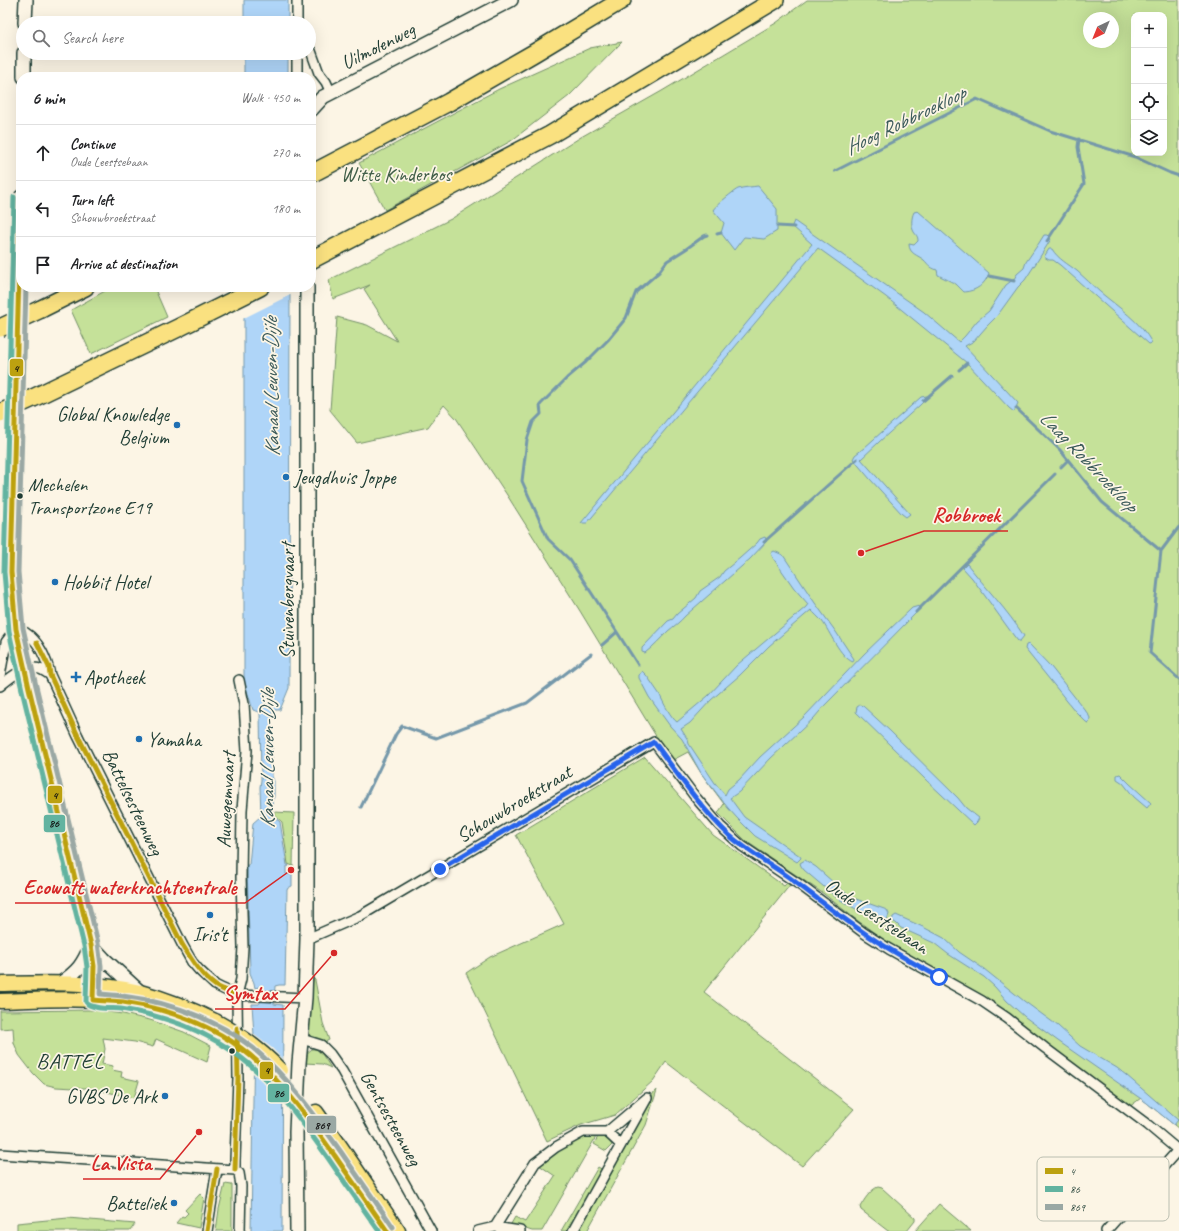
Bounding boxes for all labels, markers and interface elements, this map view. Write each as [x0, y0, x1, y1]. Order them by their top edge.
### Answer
north arrow [1083, 12, 1119, 48]
map controls [1131, 12, 1167, 156]
button: + [1131, 12, 1167, 48]
search box [16, 16, 316, 60]
street label: Uilmolenweg [337, 16, 421, 75]
icon: search [30, 27, 52, 49]
text: Search here [62, 29, 123, 48]
button: − [1131, 48, 1167, 84]
water label: Hoog Robbroekloop [840, 78, 972, 160]
button: locate [1131, 84, 1167, 120]
text: 6 min [32, 88, 65, 109]
text: Walk · 450 m [241, 90, 300, 106]
button: layers [1131, 120, 1167, 156]
text: Continue [70, 135, 115, 154]
icon: ahead [32, 142, 54, 164]
text: 270 m [272, 145, 300, 161]
text: Oude Leestsebaan [70, 154, 148, 170]
park label: Witte Kinderbos [341, 162, 453, 187]
text: Turn left [70, 191, 113, 210]
icon: left [32, 198, 54, 220]
text: 180 m [272, 201, 300, 217]
text: Schouwbroekstraat [70, 210, 155, 226]
icon: arrive [32, 254, 54, 276]
text: Arrive at destination [70, 255, 177, 274]
water label: Kanaal Leuven-Dijle [257, 314, 285, 456]
line badge: 4 [9, 358, 24, 377]
text: 4 [14, 361, 21, 375]
place label: Global Knowledge Belgium [57, 402, 170, 450]
water label: Laag Robbroekloop [1034, 405, 1146, 519]
marker: Global Knowledge Belgium [172, 420, 182, 430]
place label: Jeugdhuis Joppe [293, 465, 397, 490]
marker: Jeugdhuis Joppe [281, 472, 291, 482]
place label: Mechelen Transportzone E19 [28, 473, 153, 520]
marker: Mechelen Transportzone E19 [15, 491, 25, 501]
callout: Robbroek [924, 498, 1008, 531]
text: Robbroek [932, 502, 1002, 528]
street label: Stuivenbergvaart [275, 540, 300, 659]
place label: Hobbit Hotel [63, 570, 152, 595]
marker: Hobbit Hotel [50, 577, 60, 587]
place label: Apotheek [84, 665, 146, 690]
marker: Apotheek [71, 672, 81, 682]
water label: Kanaal Leuven-Dijle [254, 687, 280, 828]
place label: Yamaha [147, 727, 203, 752]
marker: Yamaha [134, 734, 144, 744]
street label: Battelsesteenweg [97, 745, 170, 861]
street label: Auwegemvaart [211, 748, 241, 849]
street label: Schouwbroekstraat [452, 758, 578, 848]
line badge: 4 [47, 785, 63, 804]
text: 4 [53, 788, 60, 802]
line badge: 86 [43, 814, 66, 833]
text: 86 [49, 816, 60, 830]
route end [431, 860, 449, 878]
callout: Ecowatt waterkrachtcentrale [15, 870, 245, 903]
street label: Oude Leestsebaan [820, 872, 934, 960]
text: Ecowatt waterkrachtcentrale [23, 874, 239, 900]
marker: Iris't [205, 910, 215, 920]
place label: Iris't [193, 922, 230, 947]
route start [930, 968, 948, 986]
callout: Symtax [215, 976, 285, 1009]
text: Symtax [223, 980, 279, 1006]
unlabelled marker [227, 1046, 237, 1056]
district label: BATTEL [36, 1047, 104, 1075]
line badge: 4 [259, 1061, 274, 1080]
text: 4 [265, 1063, 272, 1077]
street label: Gentsesteenweg [355, 1066, 428, 1171]
line badge: 86 [267, 1083, 290, 1103]
place label: GVBS De Ark [66, 1084, 159, 1109]
text: 86 [274, 1086, 285, 1100]
marker: GVBS De Ark [160, 1091, 170, 1101]
line badge: 869 [306, 1115, 337, 1134]
text: 869 [315, 1118, 331, 1132]
callout: La Vista [83, 1146, 160, 1179]
text: La Vista [91, 1150, 154, 1176]
legend [1037, 1157, 1169, 1221]
text: 4 [1070, 1164, 1076, 1178]
text: 86 [1070, 1182, 1081, 1196]
place label: Batteliek [106, 1191, 168, 1216]
marker: Batteliek [169, 1198, 179, 1208]
text: 869 [1070, 1200, 1086, 1214]

